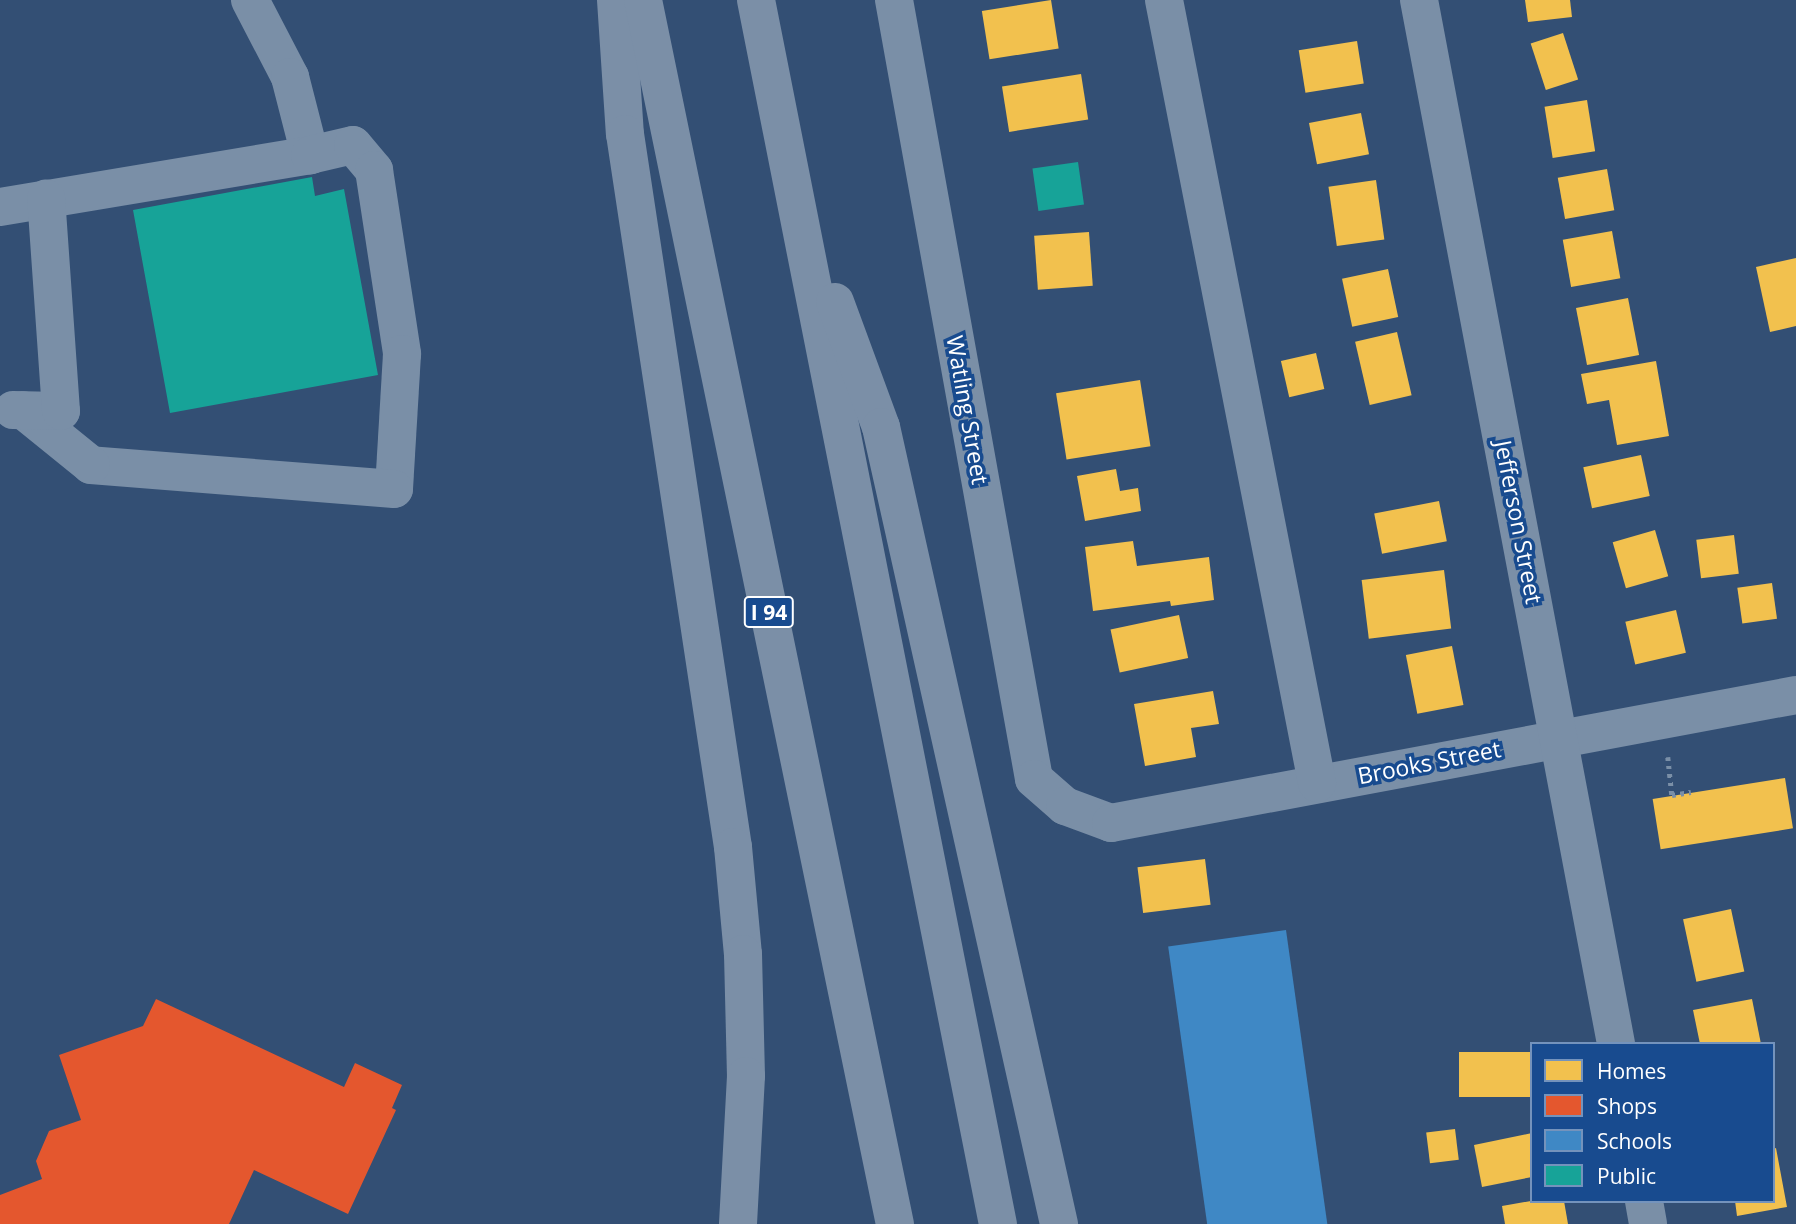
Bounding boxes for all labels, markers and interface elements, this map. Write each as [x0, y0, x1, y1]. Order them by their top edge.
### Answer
street label: Watling Street [941, 333, 995, 487]
street label: Jefferson Street [1490, 438, 1548, 606]
road number: I 94 [743, 594, 795, 630]
street label: Brooks Street [1355, 735, 1503, 789]
legend [1530, 1042, 1775, 1203]
text: Homes [1597, 1057, 1666, 1085]
text: Shops [1597, 1092, 1657, 1120]
text: Schools [1597, 1127, 1672, 1155]
text: Public [1597, 1162, 1656, 1190]

